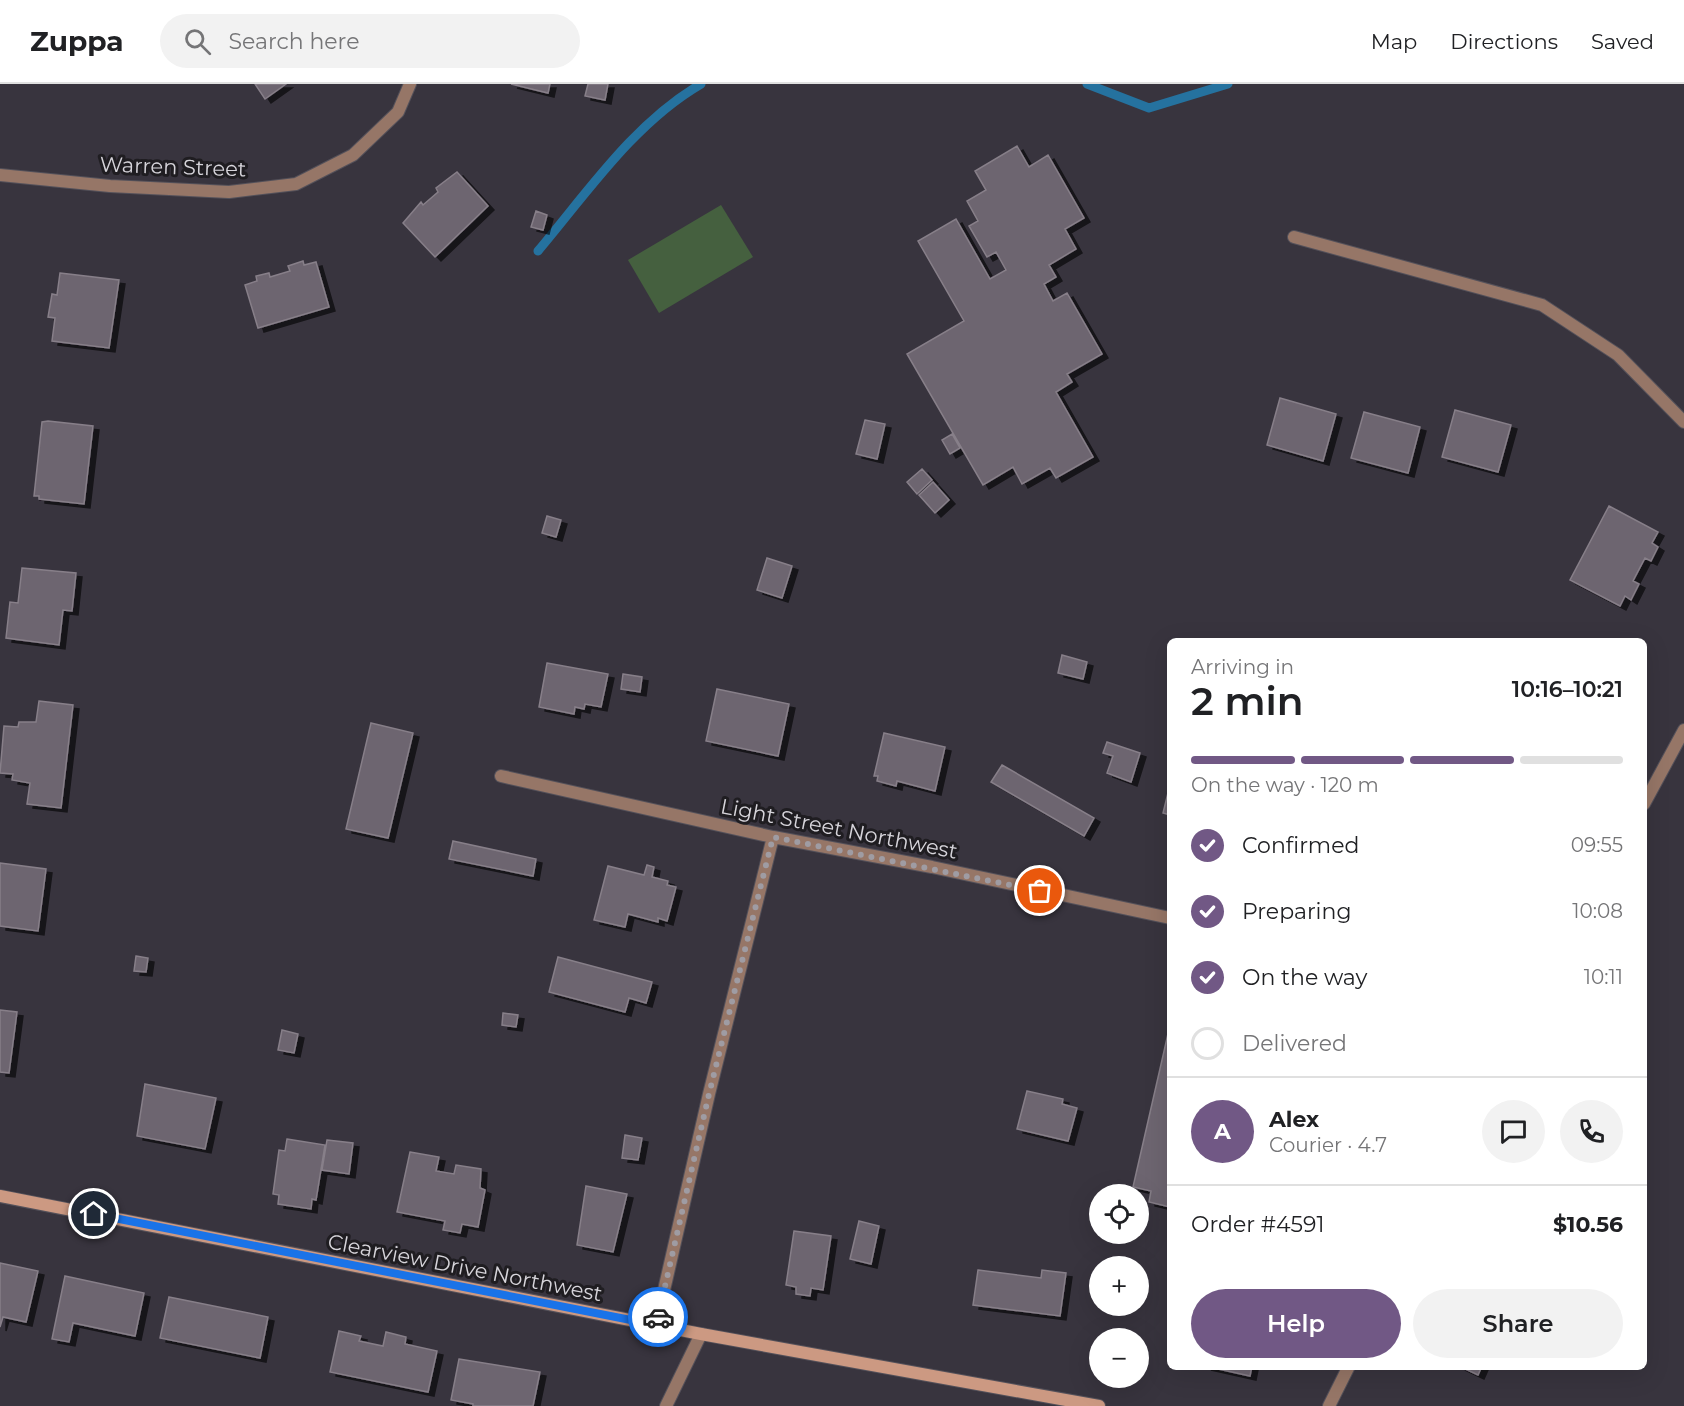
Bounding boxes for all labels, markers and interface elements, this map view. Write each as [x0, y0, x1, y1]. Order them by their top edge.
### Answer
search box [160, 14, 580, 68]
text: Zuppa [30, 24, 124, 58]
icon: search [181, 25, 214, 58]
text: Search here [229, 28, 359, 55]
text: Map [1371, 29, 1417, 54]
text: Directions [1450, 29, 1558, 54]
text: Saved [1591, 29, 1654, 54]
street label: Warren Street [99, 151, 247, 182]
text: Arriving in [1191, 655, 1294, 679]
text: 10:16–10:21 [1512, 676, 1623, 703]
text: 2 min [1191, 677, 1304, 725]
text: On the way · 120 m [1191, 773, 1379, 797]
street label: Light Street Northwest [719, 793, 960, 864]
icon: check [1191, 829, 1224, 862]
text: Confirmed [1242, 832, 1359, 859]
text: 09:55 [1571, 833, 1623, 857]
pin [1014, 865, 1065, 916]
icon: bag [1023, 874, 1056, 907]
icon: check [1191, 895, 1224, 928]
text: Preparing [1242, 898, 1351, 925]
text: 10:08 [1572, 899, 1623, 923]
icon: check [1191, 961, 1224, 994]
text: On the way [1242, 964, 1367, 991]
text: 10:11 [1584, 965, 1623, 989]
text: Delivered [1242, 1030, 1347, 1057]
button: chat [1482, 1100, 1545, 1163]
button: phone [1560, 1100, 1623, 1163]
text: Alex [1269, 1106, 1319, 1133]
text: A [1214, 1118, 1231, 1145]
text: Courier · 4.7 [1269, 1133, 1387, 1157]
map controls [1089, 1184, 1149, 1388]
button: locate [1089, 1184, 1149, 1244]
pin [68, 1188, 119, 1239]
icon: home [77, 1197, 110, 1230]
text: Order #4591 [1191, 1211, 1324, 1238]
text: $10.56 [1553, 1211, 1623, 1238]
street label: Clearview Drive Northwest [326, 1229, 604, 1306]
button: + [1089, 1256, 1149, 1316]
courier [628, 1287, 688, 1347]
button: Help [1191, 1289, 1401, 1358]
button: Share [1413, 1289, 1623, 1358]
icon: car [642, 1301, 675, 1334]
button: − [1089, 1328, 1149, 1388]

